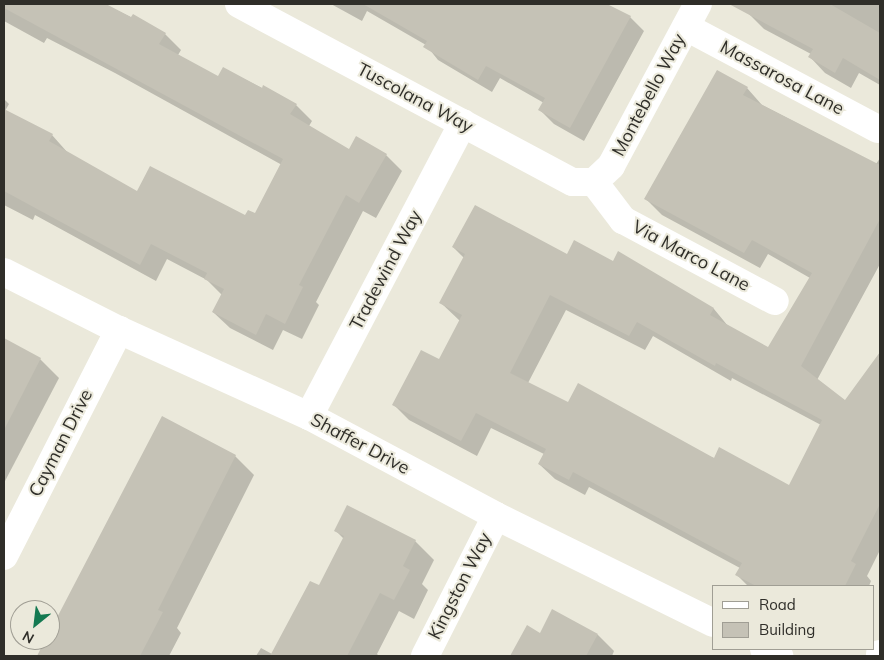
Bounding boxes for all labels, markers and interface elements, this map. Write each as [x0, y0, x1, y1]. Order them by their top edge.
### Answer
street label: Montebello Way [608, 30, 690, 160]
street label: Massarosa Lane [716, 36, 848, 120]
street label: Tuscolana Way [353, 58, 477, 138]
street label: Tradewind Way [345, 206, 427, 334]
street label: Via Marco Lane [629, 216, 753, 296]
street label: Cayman Drive [25, 386, 97, 500]
street label: Shaffer Drive [307, 409, 413, 479]
street label: Kingston Way [424, 529, 496, 643]
legend [712, 585, 874, 650]
text: Road [759, 595, 796, 614]
north arrow [10, 600, 60, 650]
text: Building [759, 620, 815, 639]
text: N [19, 627, 37, 648]

